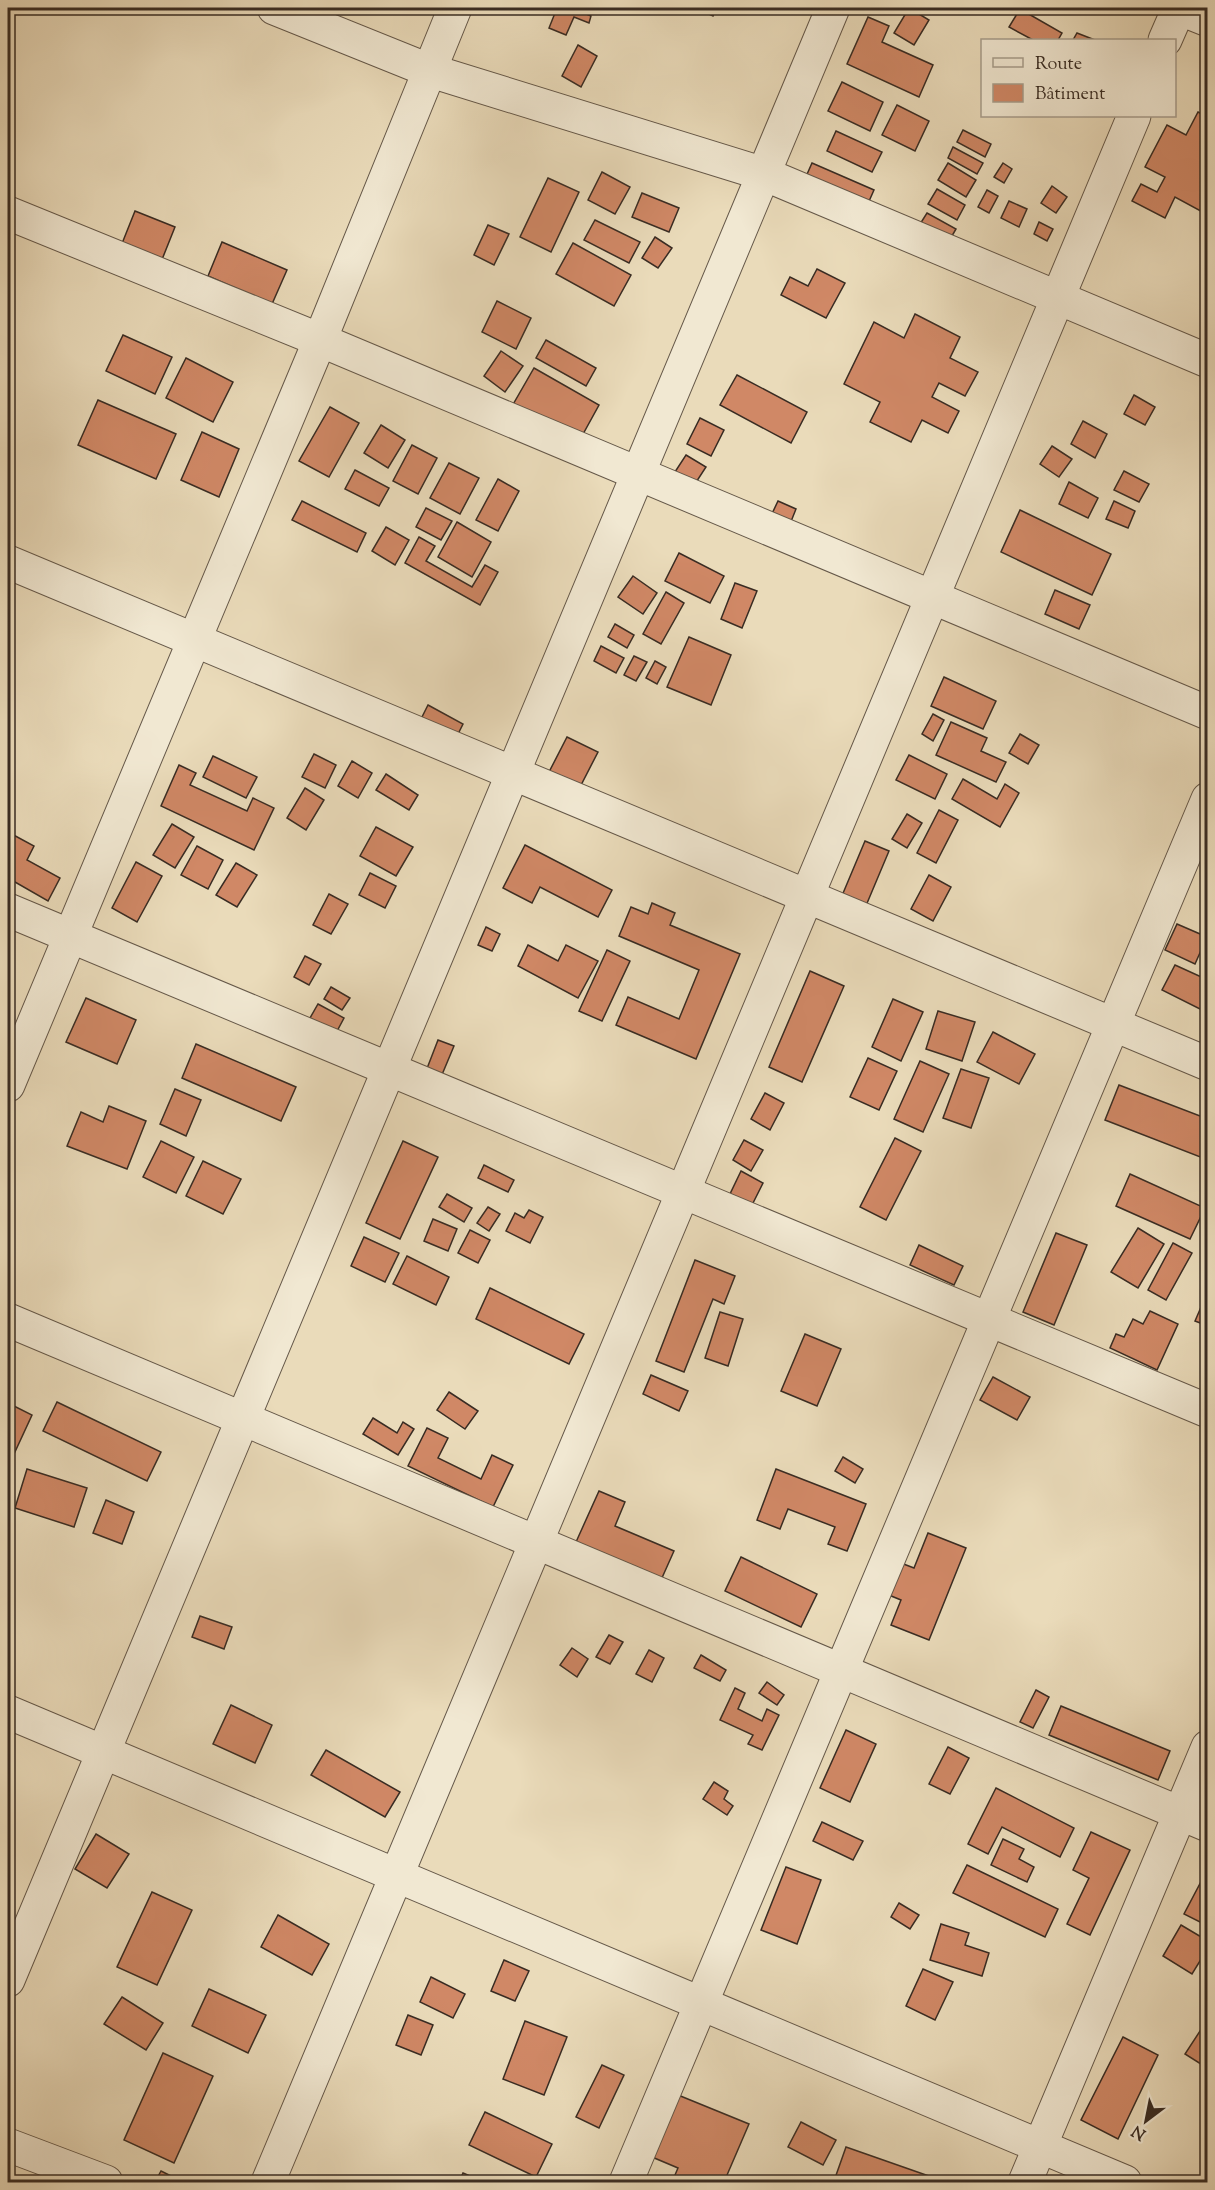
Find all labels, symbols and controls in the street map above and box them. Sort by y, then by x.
legend [981,39,1176,117]
text: Route [1035,52,1082,78]
text: Bâtiment [1035,82,1105,108]
north arrow [1116,2091,1176,2151]
text: N [1128,2118,1151,2145]

